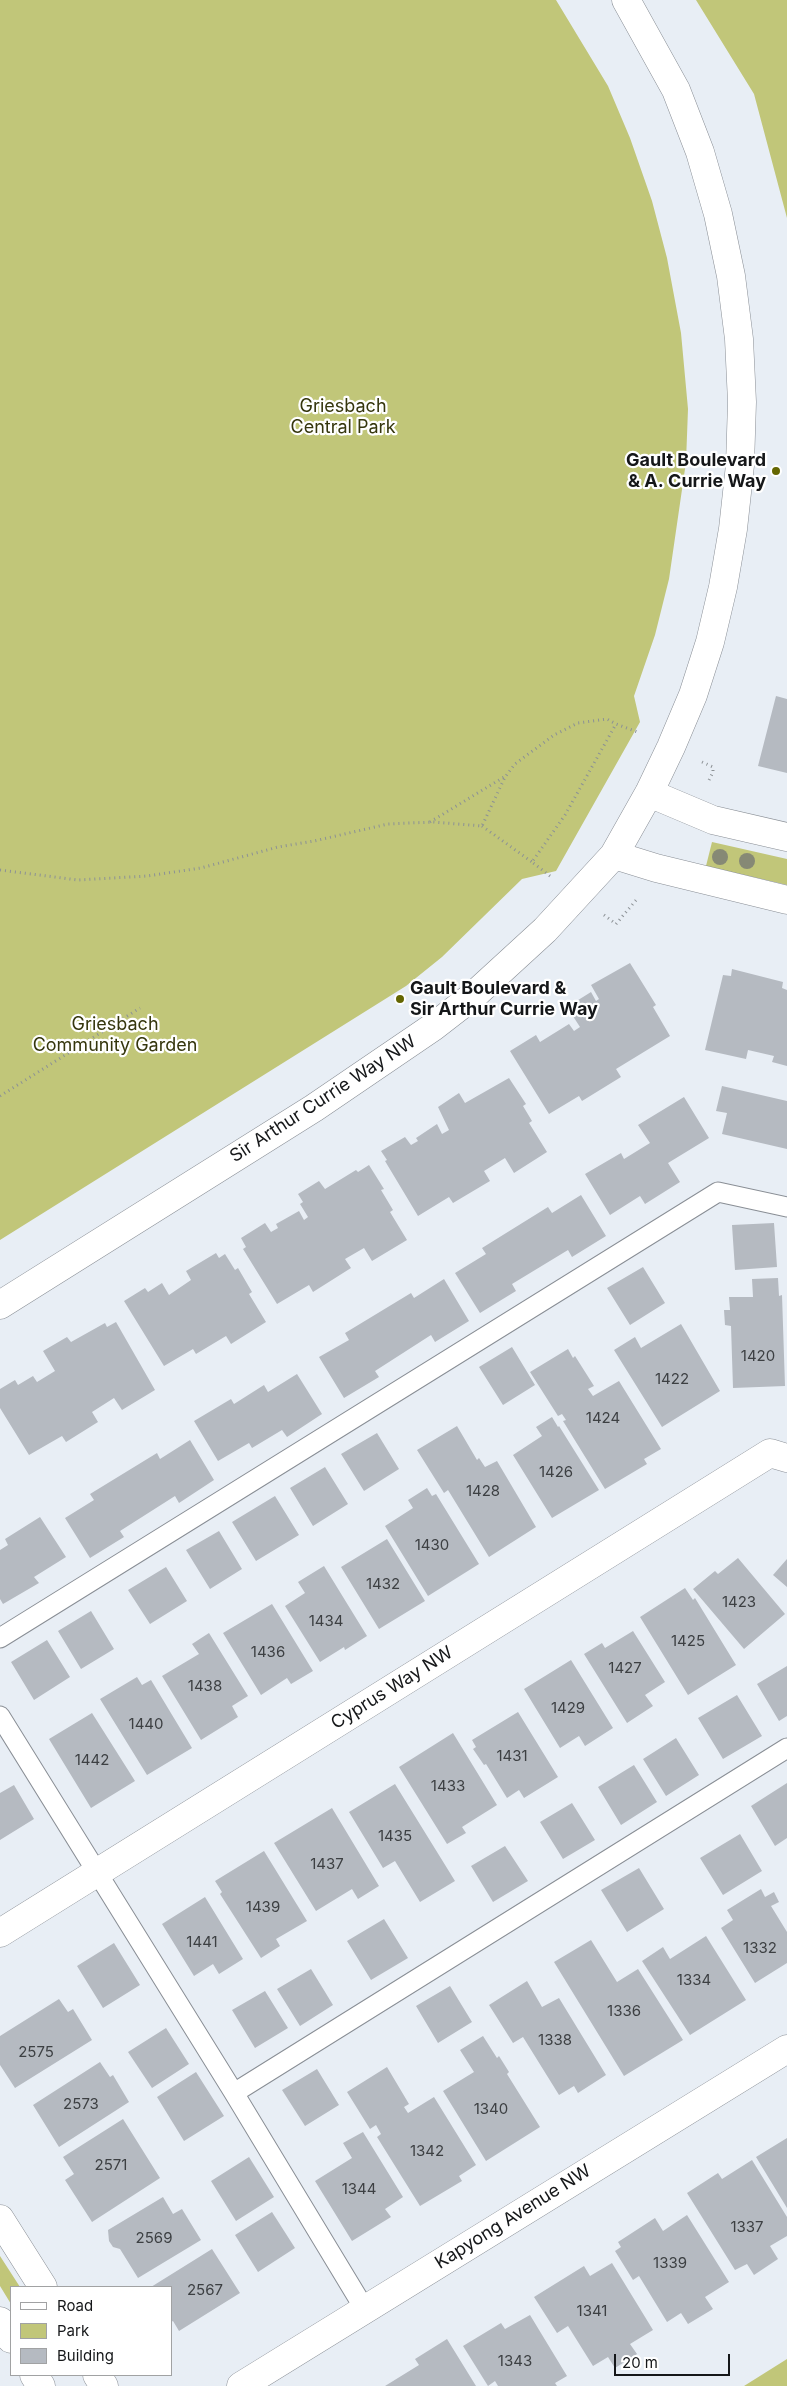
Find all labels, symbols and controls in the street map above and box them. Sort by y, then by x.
park label: Griesbach Central Park [290,396,396,438]
place label: Gault Boulevard & A. Currie Way [626,450,766,492]
marker: Gault Boulevard & A. Currie Way [770,465,782,477]
place label: Gault Boulevard & Sir Arthur Currie Way [410,978,598,1021]
marker: Gault Boulevard & Sir Arthur Currie Way [394,993,406,1005]
park label: Griesbach Community Garden [33,1014,197,1056]
street label: Sir Arthur Currie Way NW [226,1031,420,1167]
house number: 1420 [741,1347,775,1365]
house number: 1422 [655,1370,689,1388]
house number: 1424 [586,1409,620,1427]
house number: 1426 [539,1463,573,1481]
house number: 1428 [466,1482,500,1500]
house number: 1430 [415,1536,449,1554]
house number: 1432 [366,1575,400,1593]
house number: 1423 [722,1593,756,1611]
house number: 1434 [309,1612,343,1630]
house number: 1425 [671,1632,705,1650]
street label: Cyprus Way NW [327,1642,457,1734]
house number: 1436 [251,1643,285,1661]
house number: 1427 [608,1659,642,1677]
house number: 1438 [188,1677,222,1695]
house number: 1429 [551,1699,585,1717]
house number: 1440 [129,1715,163,1733]
house number: 1431 [496,1747,528,1765]
house number: 1442 [75,1751,109,1769]
house number: 1433 [431,1777,465,1795]
house number: 1435 [378,1827,412,1845]
house number: 1437 [310,1855,344,1873]
house number: 1439 [246,1898,280,1916]
house number: 1441 [186,1933,218,1951]
house number: 1332 [743,1939,777,1957]
house number: 1334 [677,1971,711,1989]
house number: 1336 [607,2002,641,2020]
house number: 1338 [538,2031,572,2049]
house number: 2575 [18,2043,54,2061]
house number: 2573 [63,2095,99,2113]
house number: 1340 [474,2100,508,2118]
house number: 1342 [410,2142,444,2160]
house number: 2571 [95,2156,127,2174]
street label: Kapyong Avenue NW [431,2160,595,2274]
house number: 1344 [342,2180,376,2198]
house number: 1337 [730,2218,764,2236]
house number: 2569 [136,2229,172,2247]
house number: 1339 [653,2254,687,2272]
house number: 2567 [187,2281,223,2299]
legend [10,2286,172,2376]
text: Road [57,2296,93,2315]
house number: 1341 [577,2302,607,2320]
text: Park [57,2321,89,2340]
scale bar [617,2344,733,2376]
text: Building [57,2346,114,2365]
house number: 1343 [498,2352,532,2370]
text: 20 m [622,2353,658,2372]

